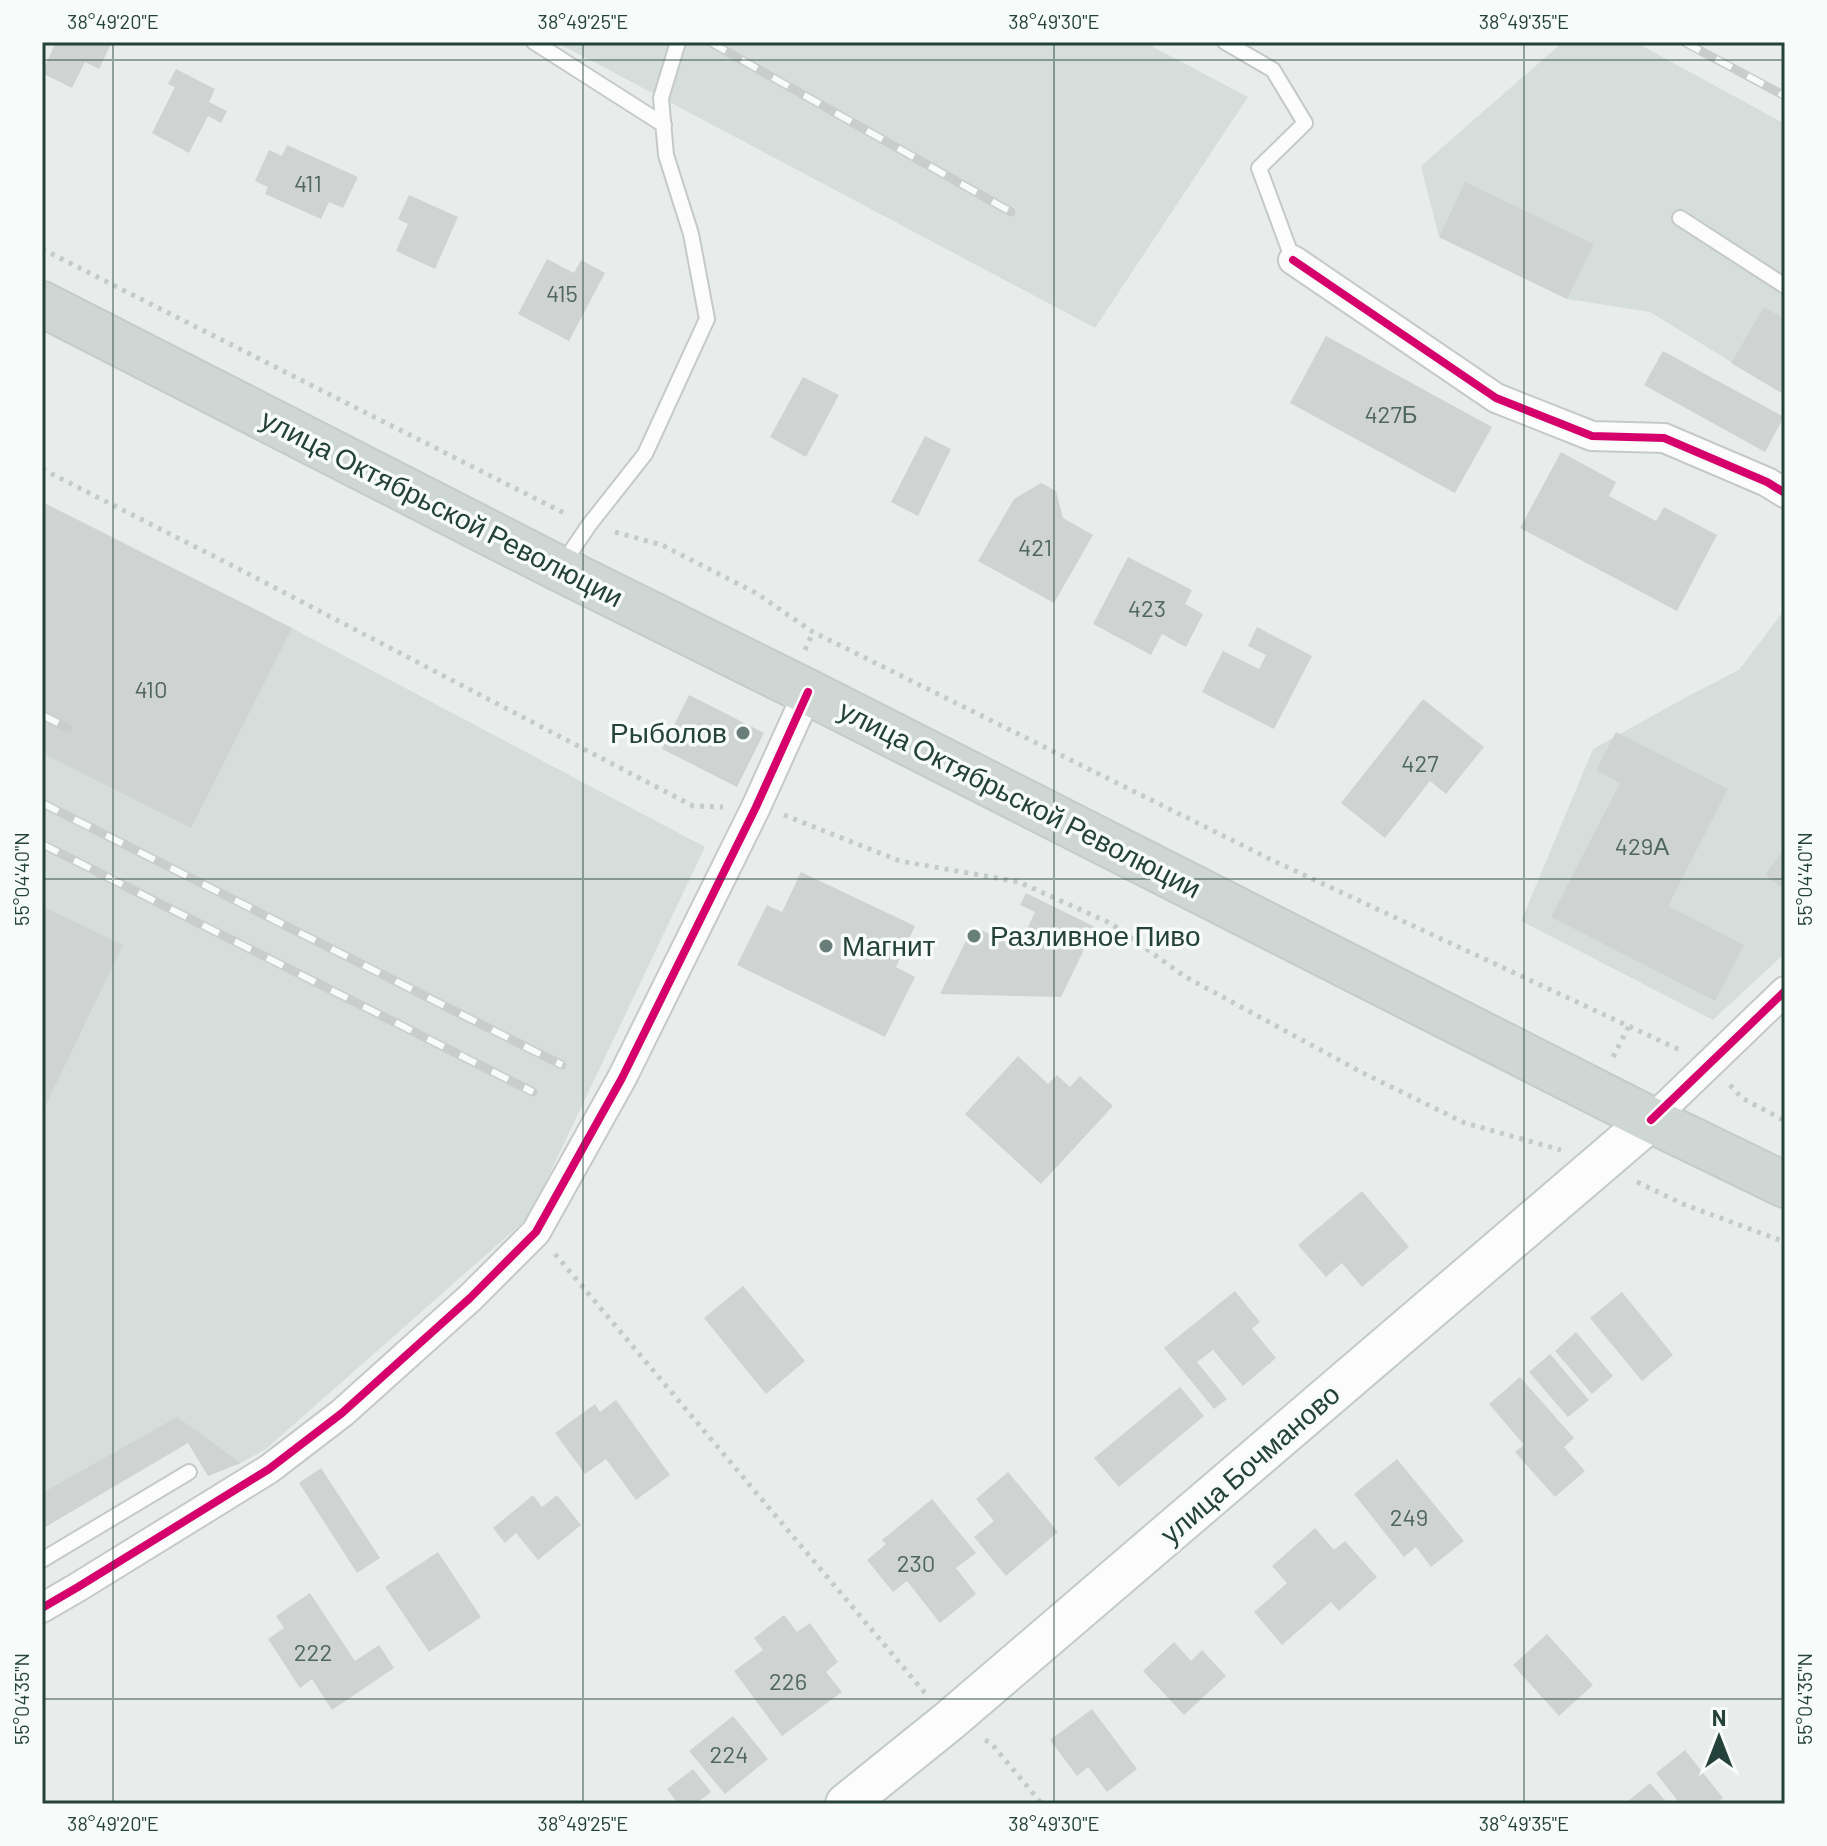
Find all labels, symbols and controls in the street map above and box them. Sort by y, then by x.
text: 38°49'20"E [67,9,159,33]
text: 38°49'25"E [538,9,628,33]
text: 38°49'30"E [1008,9,1100,33]
text: 38°49'35"E [1479,9,1569,33]
house number: 411 [294,168,322,197]
house number: 415 [546,278,578,307]
house number: 427Б [1364,399,1418,428]
street label: улица Октябрьской Революции [256,401,629,613]
house number: 421 [1018,532,1052,561]
house number: 423 [1128,593,1166,622]
house number: 410 [135,674,167,703]
street label: улица Октябрьской Революции [834,692,1207,904]
place label: Рыболов [610,715,727,749]
marker: Рыболов [734,724,752,742]
house number: 427 [1401,748,1439,777]
house number: 429А [1615,831,1669,860]
text: 55°04'40"N [9,832,33,926]
text: 55°04'40"N [1792,832,1816,926]
place label: Разливное Пиво [990,918,1201,952]
marker: Разливное Пиво [965,927,983,945]
place label: Магнит [842,928,936,962]
marker: Магнит [817,937,835,955]
street label: улица Бочманово [1153,1376,1346,1550]
house number: 249 [1390,1502,1428,1531]
house number: 230 [897,1548,935,1577]
house number: 222 [294,1637,332,1666]
text: 55°04'35"N [9,1653,33,1745]
text: 55°04'35"N [1792,1653,1816,1745]
house number: 226 [769,1666,807,1695]
north arrow [1679,1698,1759,1778]
text: N [1712,1704,1726,1730]
house number: 224 [710,1739,748,1768]
text: 38°49'20"E [67,1811,159,1835]
text: 38°49'25"E [538,1811,628,1835]
text: 38°49'30"E [1008,1811,1100,1835]
text: 38°49'35"E [1479,1811,1569,1835]

